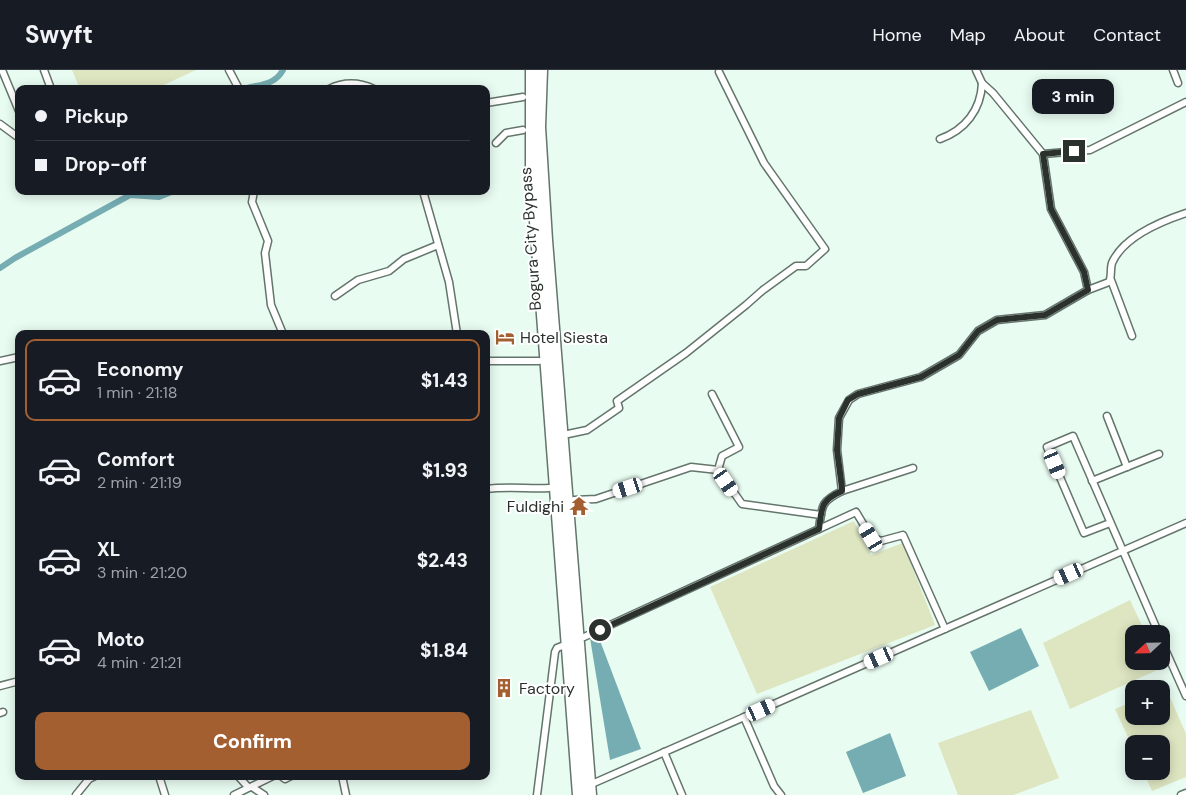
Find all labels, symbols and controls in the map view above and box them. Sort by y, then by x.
text: Swyft [25,19,93,50]
text: Home [872,23,922,47]
text: Map [950,23,986,47]
text: About [1014,23,1065,47]
text: Contact [1093,23,1161,47]
callout: 3 min [1033,78,1115,114]
text: 3 min [1052,86,1094,107]
text: Pickup [65,104,129,129]
route end [1063,140,1085,162]
text: Drop-off [65,152,147,177]
street label: Bogura City Bypass [515,166,546,311]
hotel icon: Hotel Siesta [494,326,516,348]
place label: Hotel Siesta [520,327,608,348]
text: Economy [97,357,184,382]
icon: car [37,358,82,403]
text: $1.43 [421,368,468,393]
text: 1 min · 21:18 [97,382,177,403]
text: Comfort [97,447,175,472]
car [1042,447,1067,481]
icon: car [37,448,82,493]
text: $1.93 [422,458,468,483]
car [711,465,740,499]
text: 2 min · 21:19 [97,472,182,493]
car [611,476,644,500]
temple icon: Fuldighi [568,495,590,517]
place label: Fuldighi [507,496,564,517]
car [856,520,885,554]
text: XL [97,537,120,562]
icon: car [37,538,82,583]
text: $2.43 [417,548,468,573]
car [1052,561,1085,587]
text: 3 min · 21:20 [97,562,187,583]
route start [589,619,611,641]
north arrow [1125,625,1170,670]
map controls [1125,625,1170,780]
text: Moto [97,627,145,652]
icon: car [37,628,82,673]
text: $1.84 [420,638,468,663]
car [862,645,895,671]
text: 4 min · 21:21 [97,652,182,673]
building icon: Factory [493,677,515,699]
place label: Factory [519,678,575,699]
button: + [1125,680,1170,725]
car [744,697,777,723]
button: Confirm [35,712,470,770]
button: − [1125,735,1170,780]

